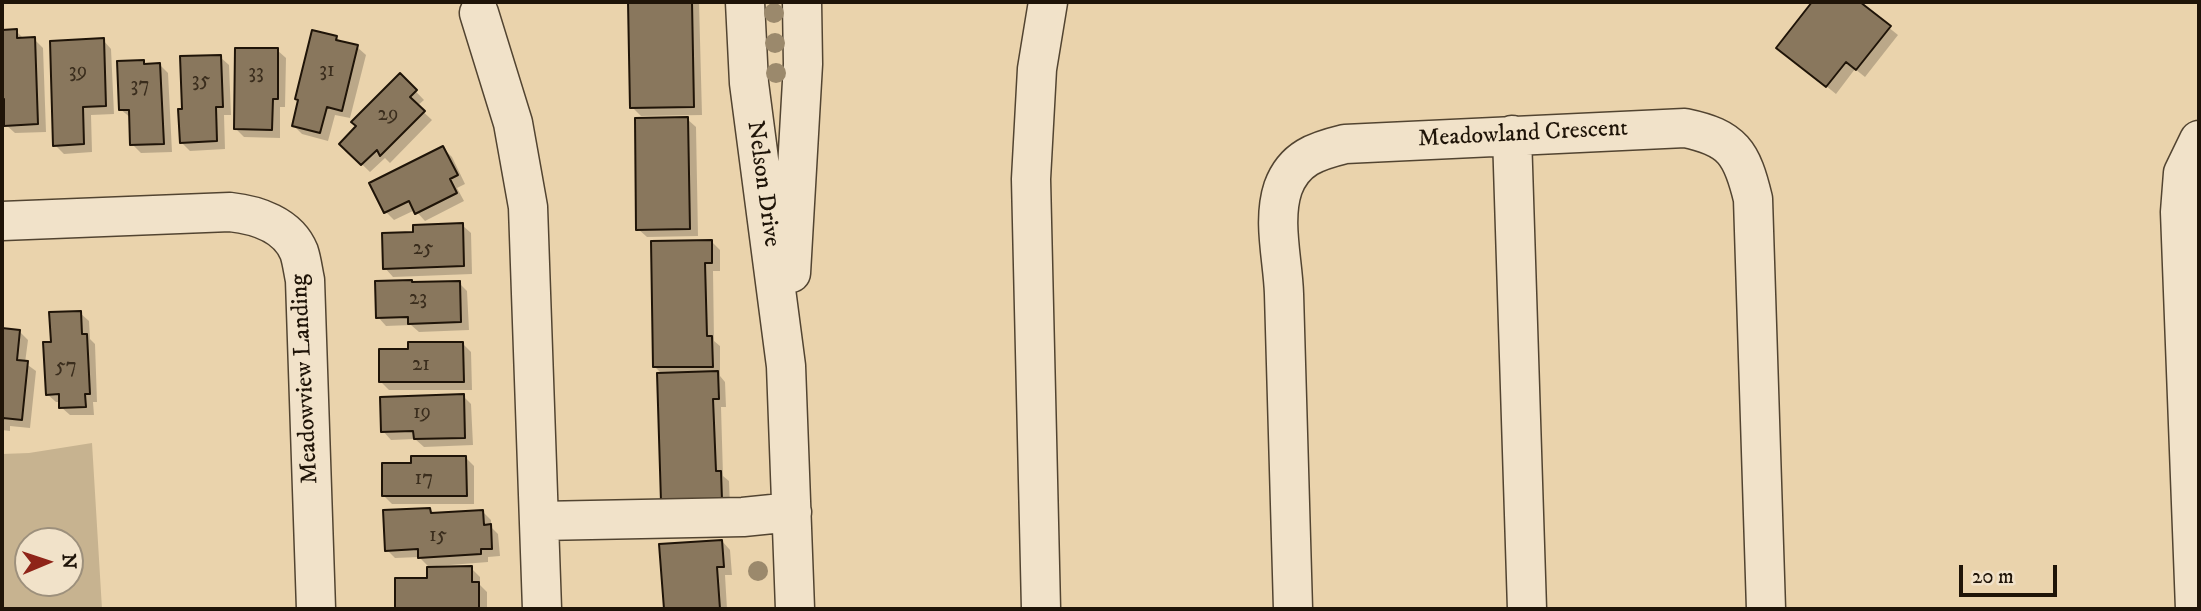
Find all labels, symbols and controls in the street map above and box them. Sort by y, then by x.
house number: 31 [319,59,335,85]
house number: 39 [69,60,87,86]
house number: 33 [248,61,264,87]
house number: 35 [192,69,210,95]
house number: 37 [131,74,149,100]
house number: 29 [378,103,398,129]
street label: Meadowland Crescent [1417,115,1629,155]
street label: Nelson Drive [739,119,785,249]
house number: 25 [413,237,433,263]
street label: Meadowview Landing [286,273,326,485]
house number: 23 [409,287,427,313]
house number: 21 [412,353,430,379]
house number: 57 [55,355,77,381]
house number: 19 [413,401,431,427]
house number: 17 [415,467,433,493]
house number: 15 [429,524,447,550]
north arrow [14,527,84,597]
scale bar [1963,552,2061,596]
text: N [57,553,80,570]
text: 20 m [1972,564,2014,590]

